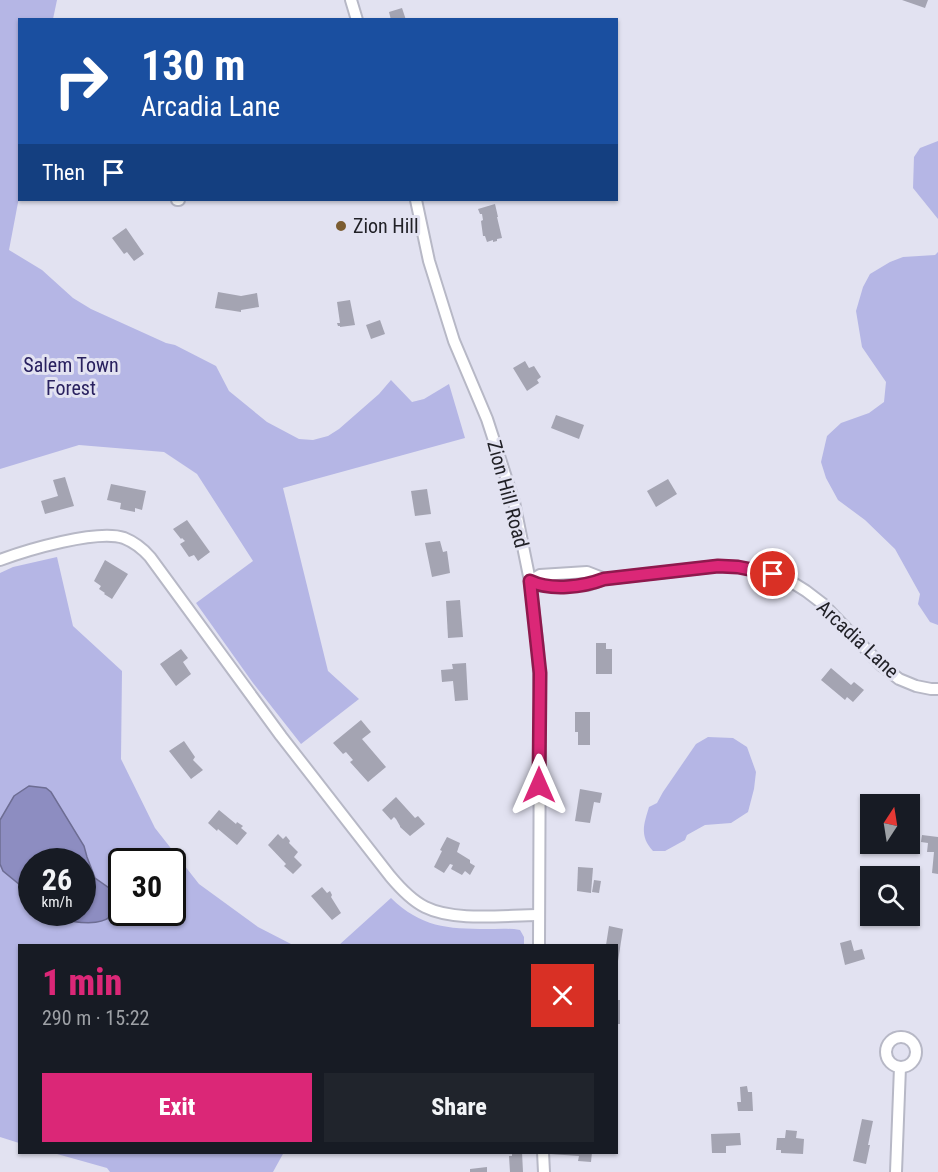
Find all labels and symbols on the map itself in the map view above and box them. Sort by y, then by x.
place label: Zion Hill [353,214,419,238]
marker: Zion Hill [334,219,348,233]
park label: Salem Town Forest [23,353,119,400]
street label: Zion Hill Road [482,438,534,550]
pin [747,548,798,599]
street label: Arcadia Lane [812,595,904,683]
position arrow [507,753,571,817]
north arrow [860,794,920,854]
speed limit sign: 30 [108,848,186,926]

